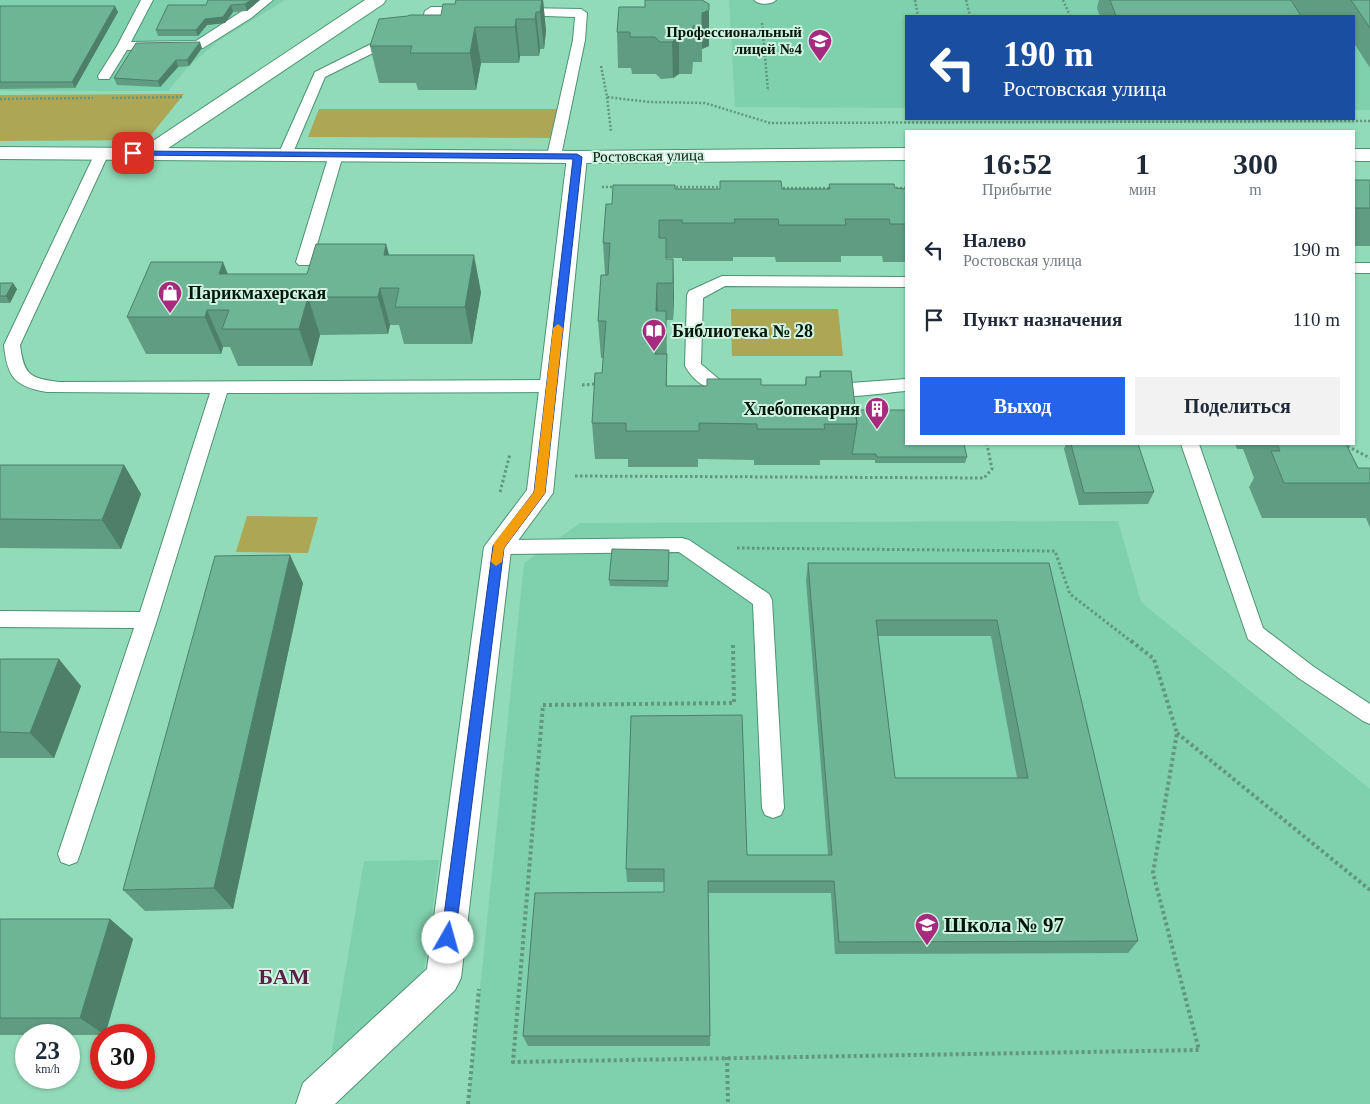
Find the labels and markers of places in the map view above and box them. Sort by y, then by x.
place label: Профессиональный лицей №4 [666,24,802,57]
school or university icon: Профессиональный лицей №4 [807,28,833,62]
pin [112,132,154,174]
shop icon: Парикмахерская [157,280,183,314]
place label: Парикмахерская [188,283,327,303]
library icon: Библиотека № 28 [641,318,667,352]
place label: Библиотека № 28 [672,321,813,341]
building icon: Хлебопекарня [864,396,890,430]
place label: Хлебопекарня [744,399,860,419]
school or university icon: Школа № 97 [914,912,940,946]
place label: Школа № 97 [944,913,1064,937]

